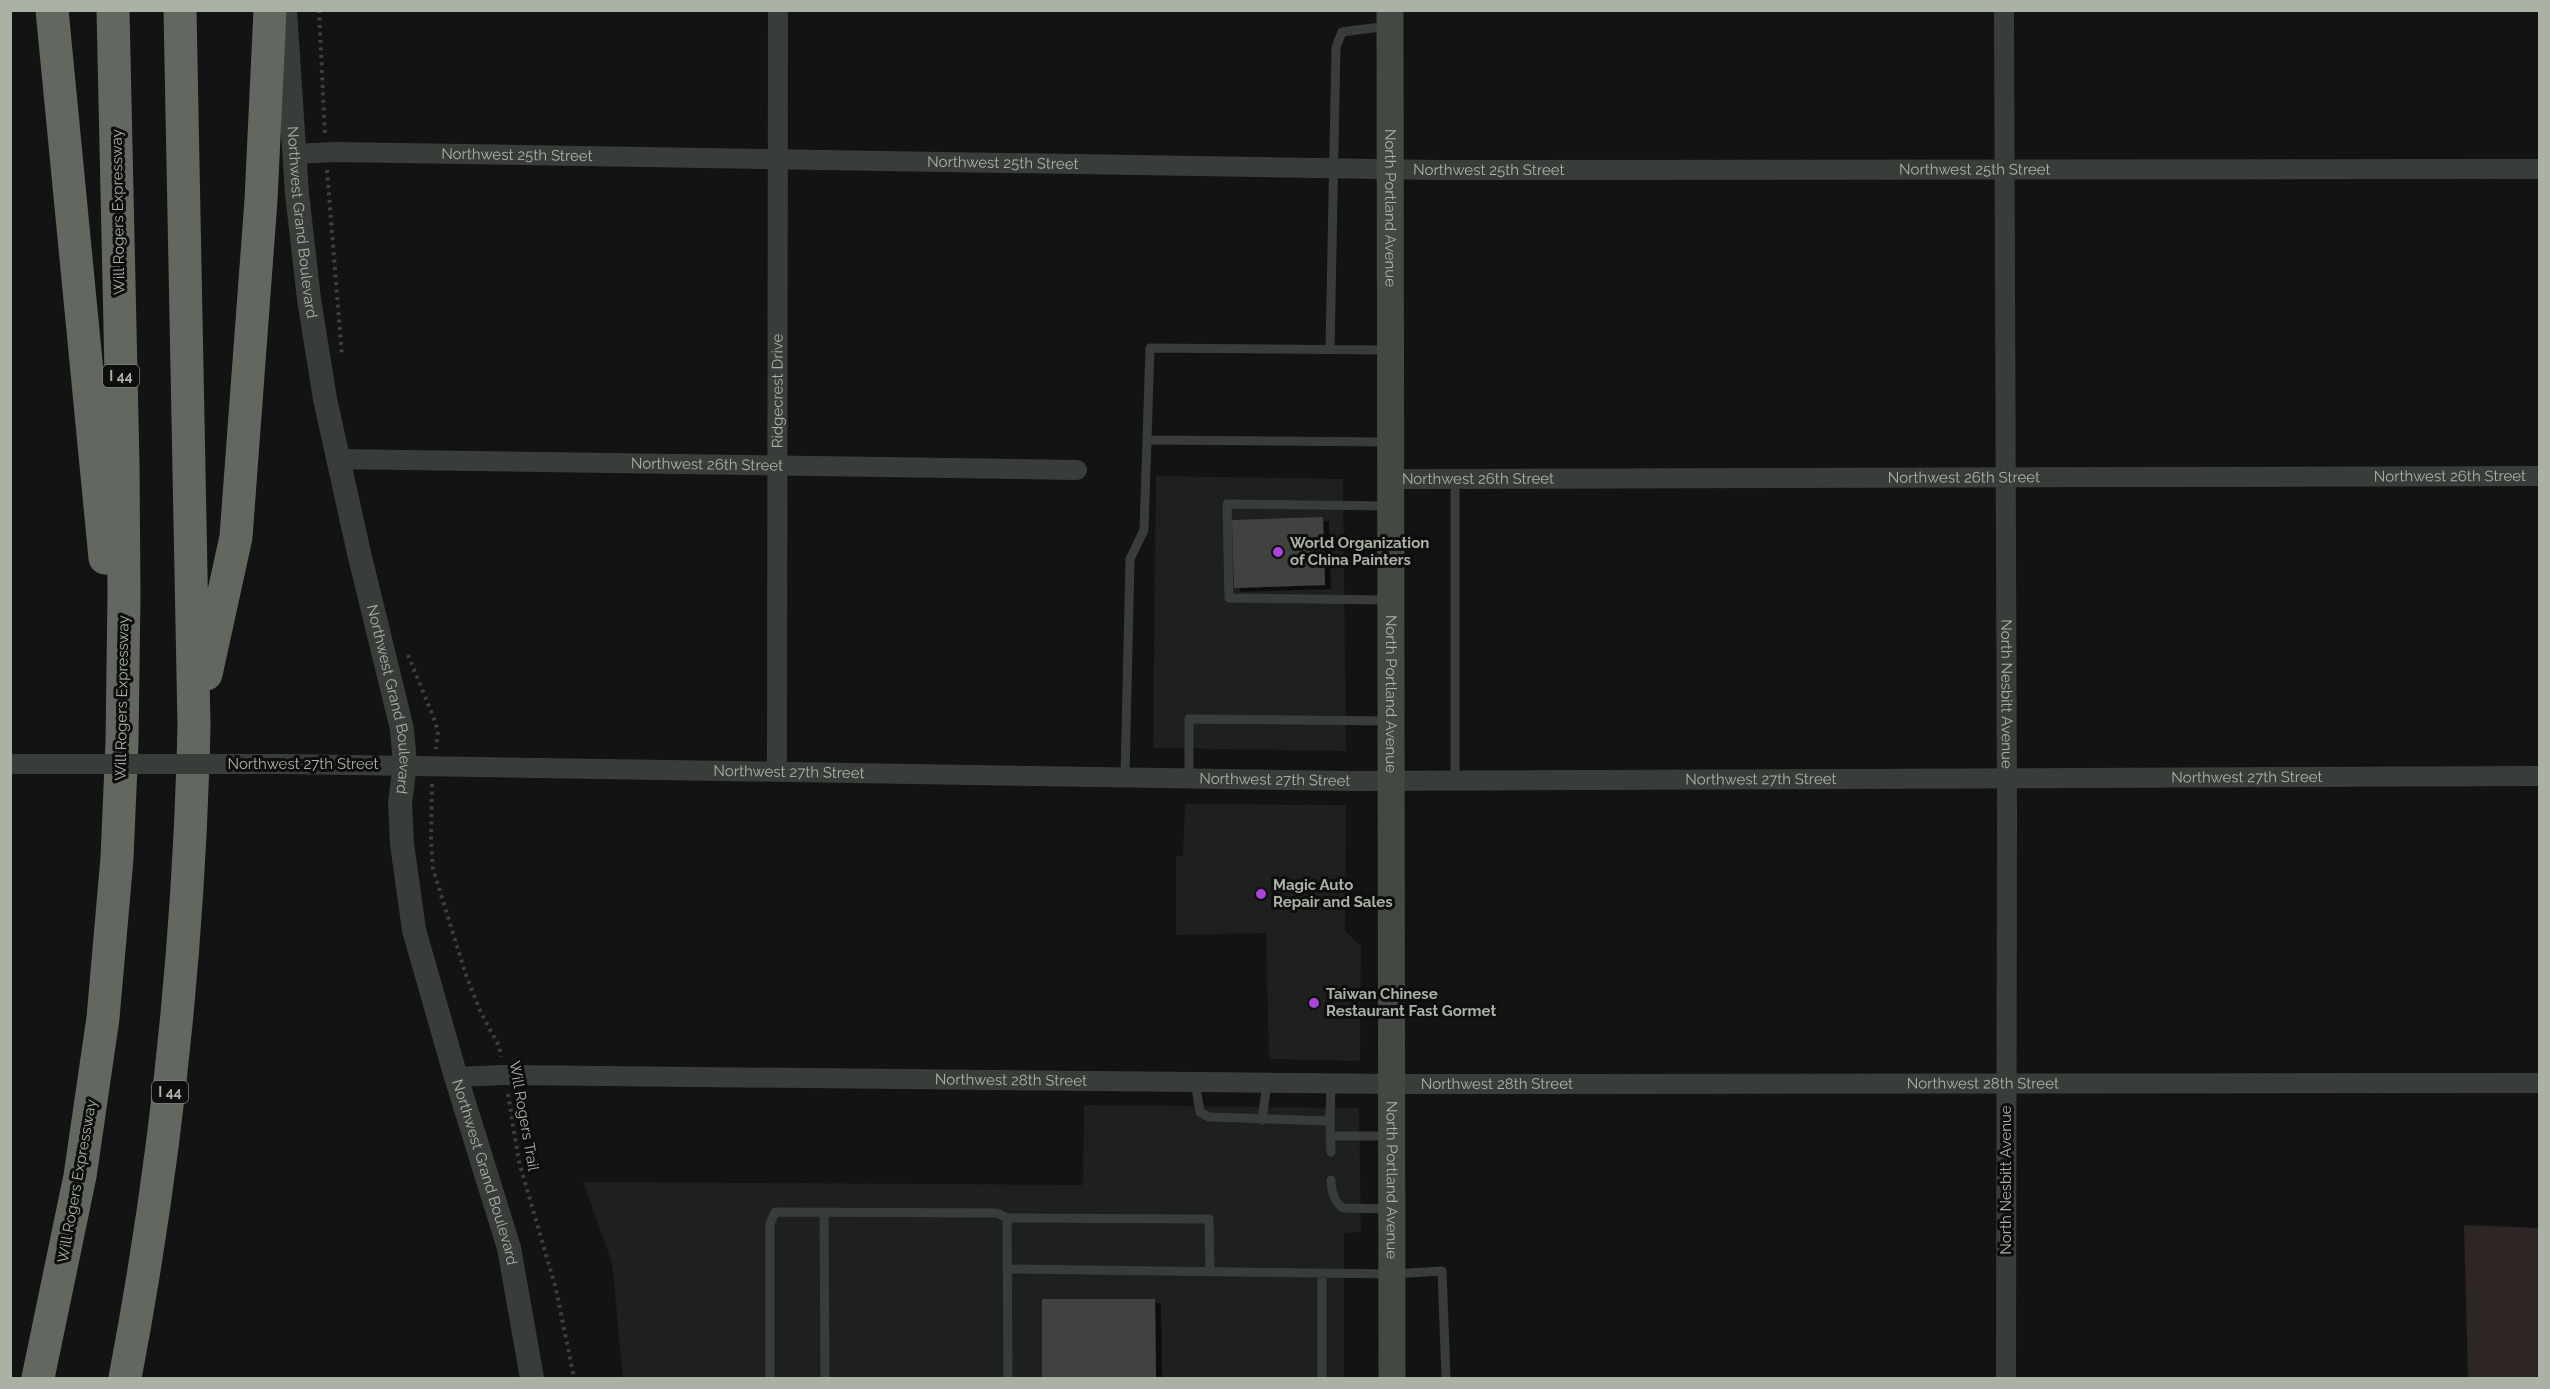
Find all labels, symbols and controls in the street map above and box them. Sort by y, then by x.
street label: Northwest Grand Boulevard [284,126,321,320]
street label: Will Rogers Expressway [108,129,128,295]
street label: North Portland Avenue [1381,129,1399,287]
street label: Northwest 25th Street [441,145,593,165]
street label: Northwest 25th Street [927,153,1079,173]
street label: Northwest 25th Street [1899,160,2051,179]
street label: Northwest 25th Street [1413,161,1565,179]
street label: Ridgecrest Drive [768,334,787,448]
road number: I 44 [103,365,139,387]
street label: Northwest 26th Street [631,454,783,475]
street label: Northwest 26th Street [2374,467,2526,485]
street label: Northwest 26th Street [1888,468,2040,487]
street label: Northwest 26th Street [1402,470,1554,488]
place label: World Organization of China Painters [1290,534,1429,569]
marker: World Organization of China Painters [1271,545,1285,559]
street label: Northwest Grand Boulevard [363,603,414,795]
street label: Will Rogers Expressway [112,615,132,781]
street label: North Portland Avenue [1382,615,1400,773]
street label: North Nesbitt Avenue [1997,619,2016,769]
street label: Northwest 27th Street [227,755,379,773]
street label: Northwest 27th Street [713,762,865,782]
street label: Northwest 27th Street [2171,768,2323,787]
street label: Northwest 27th Street [1199,770,1351,790]
street label: Northwest 27th Street [1685,770,1837,789]
place label: Magic Auto Repair and Sales [1273,876,1393,911]
marker: Magic Auto Repair and Sales [1254,887,1268,901]
place label: Taiwan Chinese Restaurant Fast Gormet [1326,985,1496,1020]
marker: Taiwan Chinese Restaurant Fast Gormet [1307,996,1321,1010]
street label: Will Rogers Trail [505,1060,543,1173]
street label: Northwest 28th Street [935,1070,1087,1090]
street label: Northwest 28th Street [1907,1074,2059,1093]
street label: Northwest 28th Street [1421,1075,1573,1093]
street label: Northwest Grand Boulevard [448,1077,521,1266]
road number: I 44 [152,1081,188,1103]
street label: Will Rogers Expressway [54,1098,100,1264]
street label: North Portland Avenue [1383,1101,1401,1259]
street label: North Nesbitt Avenue [1997,1105,2015,1255]

